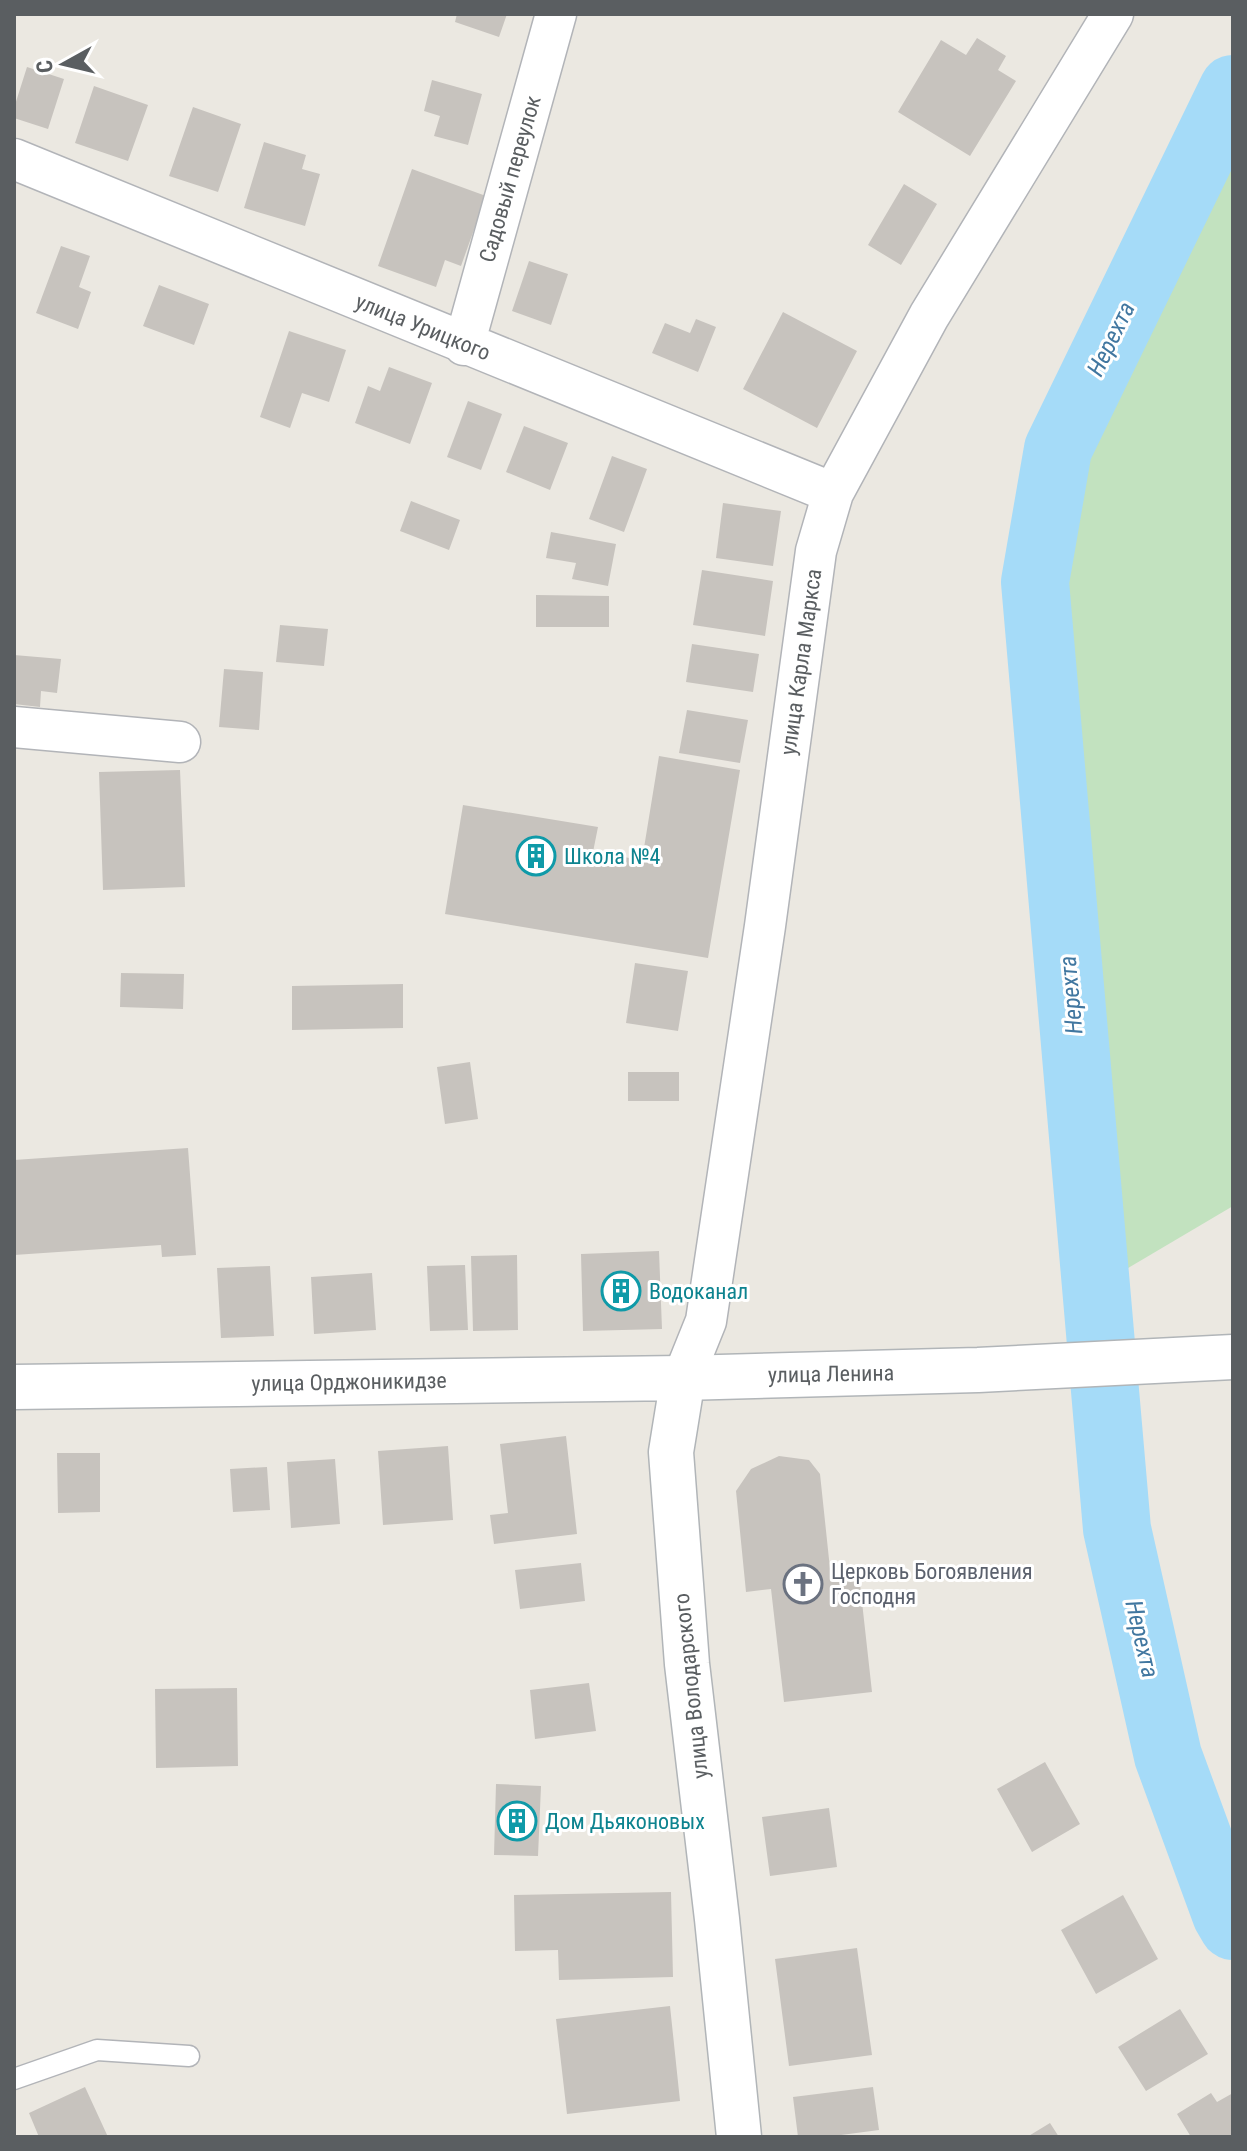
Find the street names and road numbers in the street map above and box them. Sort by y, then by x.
street label: Садовый переулок [474,92,546,265]
street label: улица Урицкого [352,289,494,365]
street label: улица Карла Маркса [776,567,826,757]
street label: улица Ленина [768,1360,894,1388]
street label: улица Орджоникидзе [251,1368,447,1396]
street label: улица Володарского [669,1592,713,1780]

